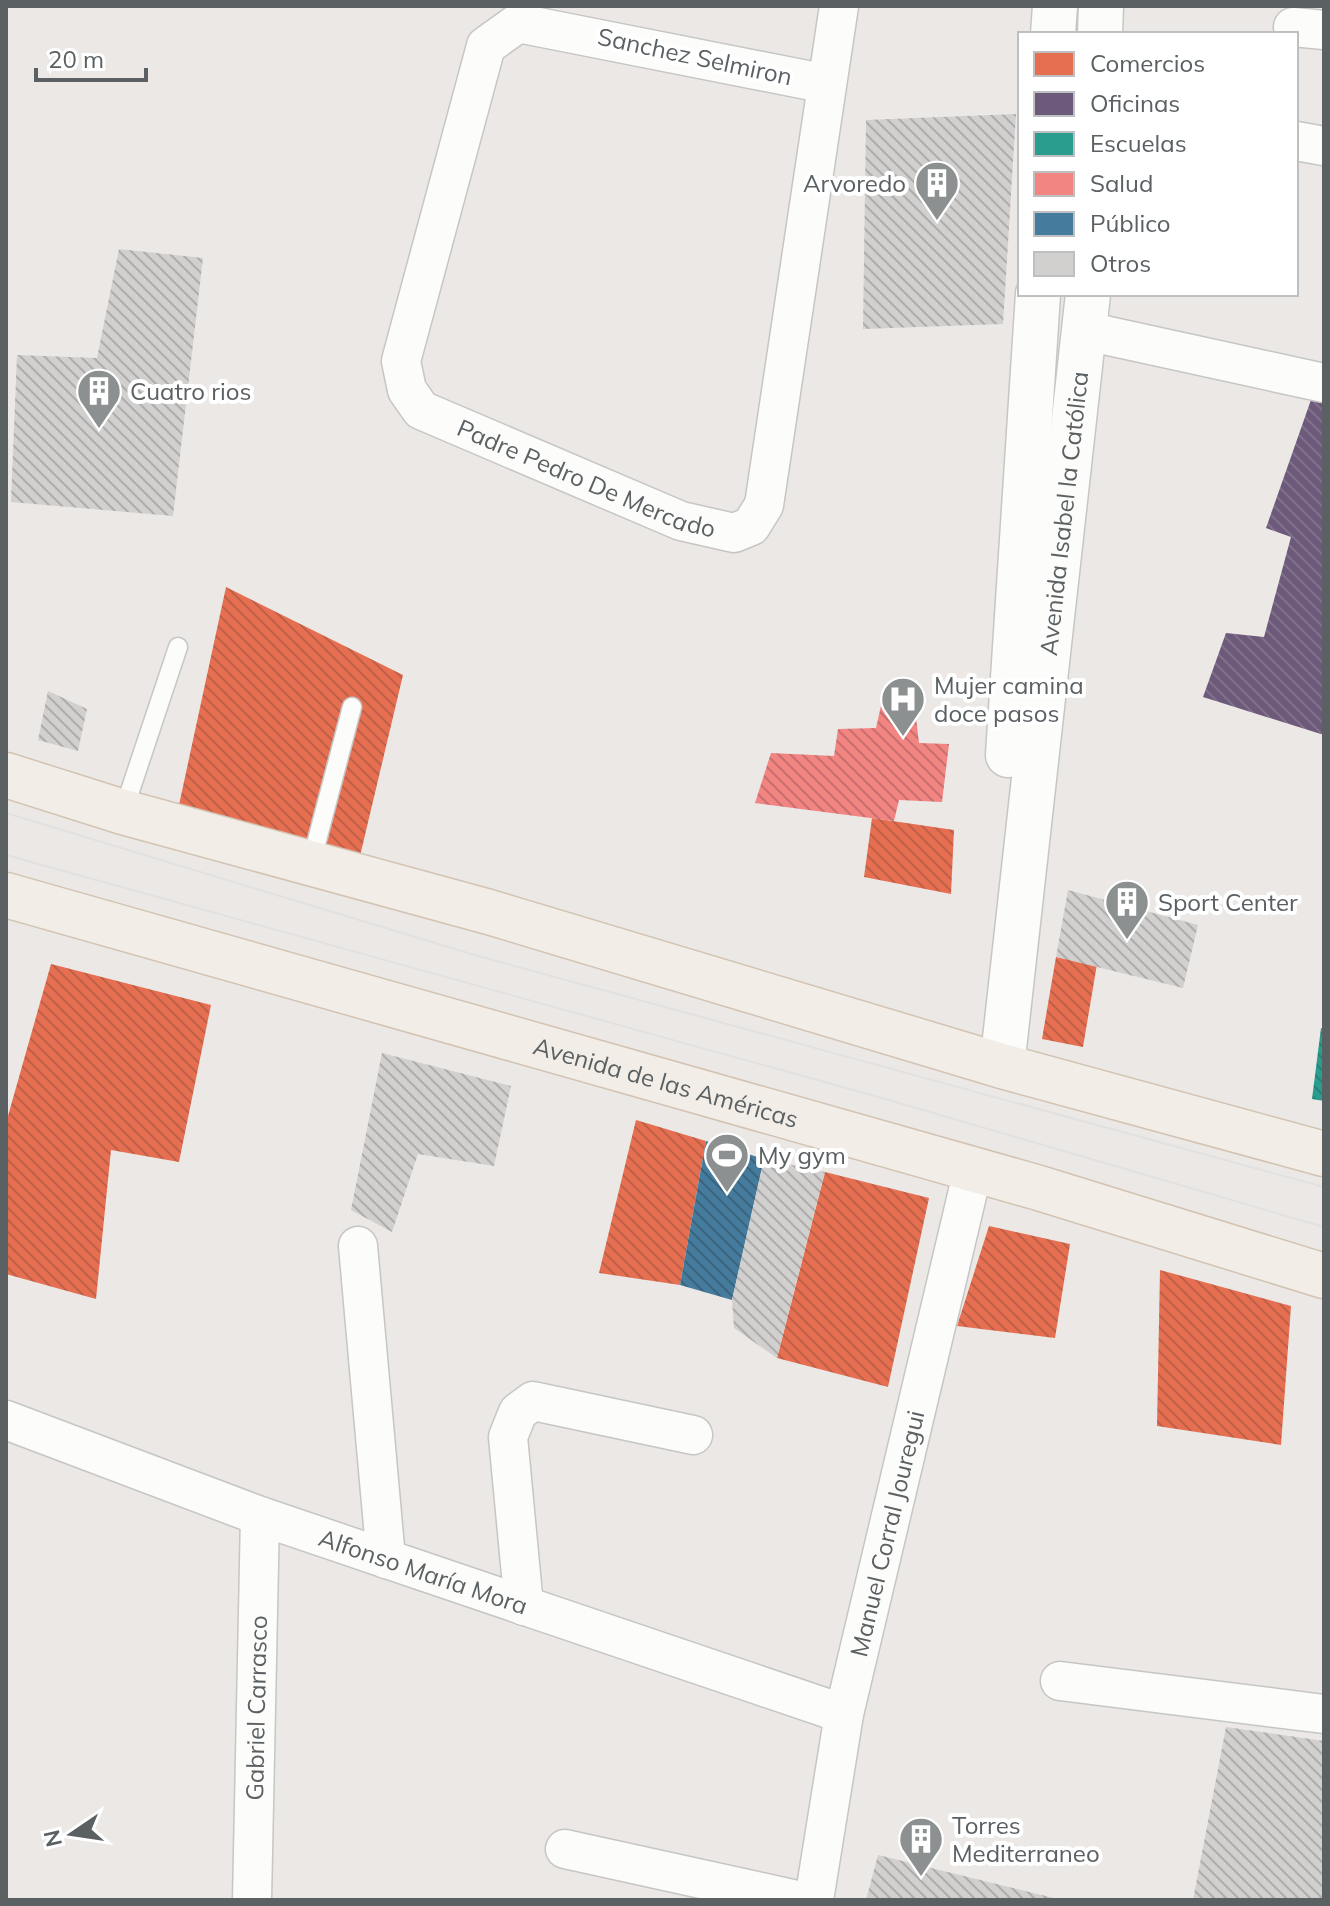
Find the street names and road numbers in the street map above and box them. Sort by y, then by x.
street label: Sanchez Selmiron [595,21,795,91]
street label: Avenida Isabel la Católica [1033,370,1094,657]
street label: Padre Pedro De Mercado [453,412,718,543]
street label: Avenida de las Américas [530,1030,802,1134]
street label: Manuel Corral Jouregui [843,1407,931,1660]
street label: Alfonso María Mora [315,1522,531,1621]
street label: Gabriel Carrasco [239,1615,273,1801]

